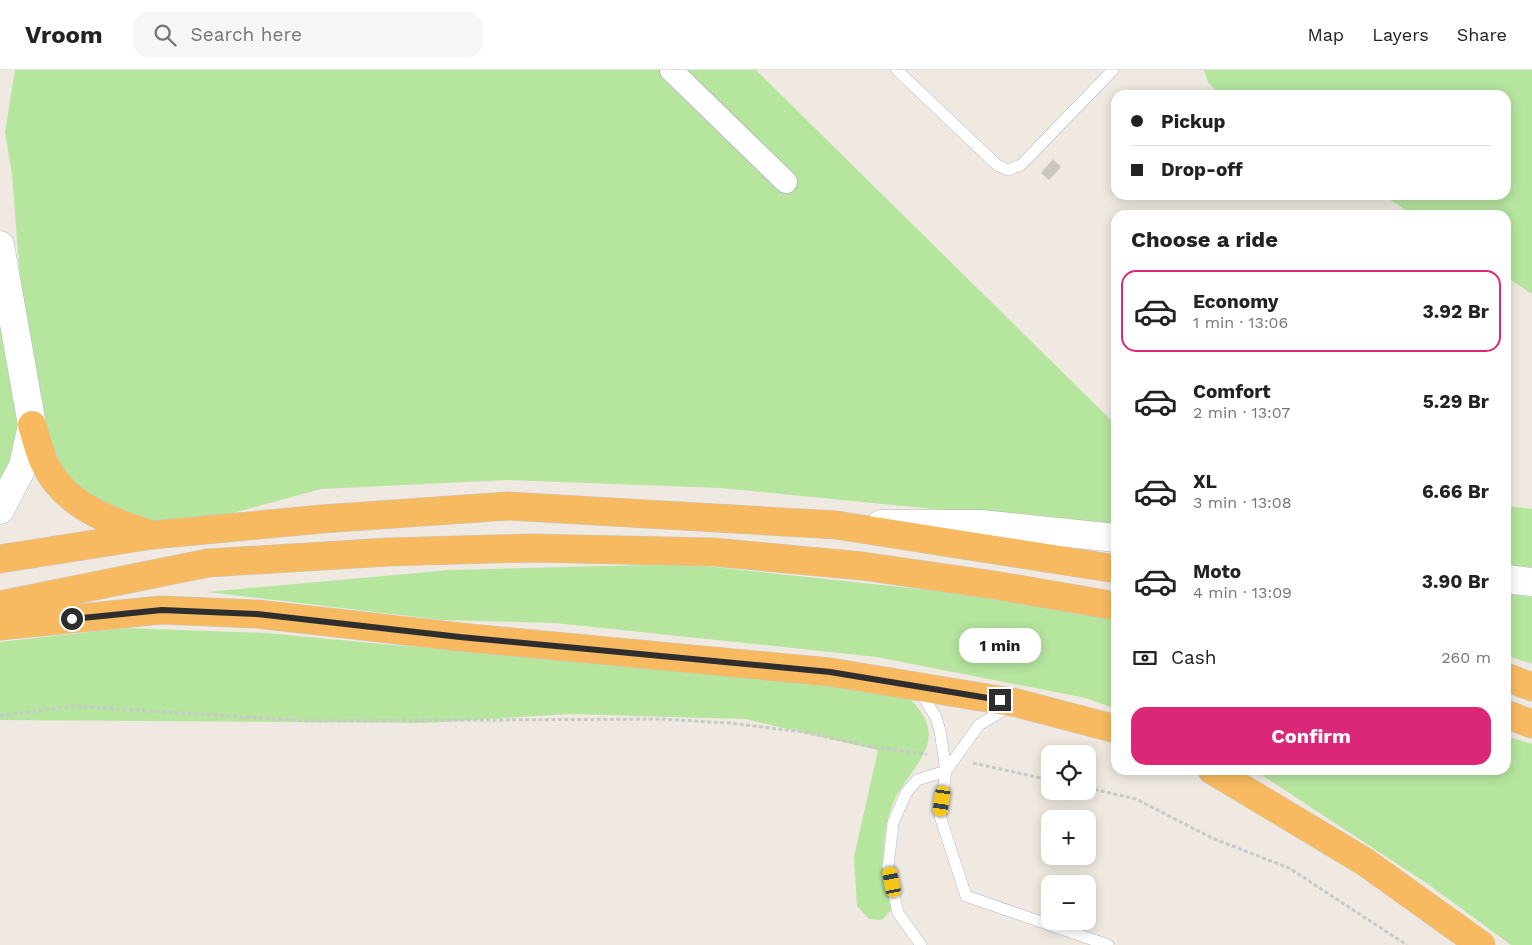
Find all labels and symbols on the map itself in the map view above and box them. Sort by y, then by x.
route start [61,608,83,630]
callout: 1 min [959,628,1041,662]
route end [989,689,1011,711]
car [932,785,951,817]
car [881,866,902,898]

